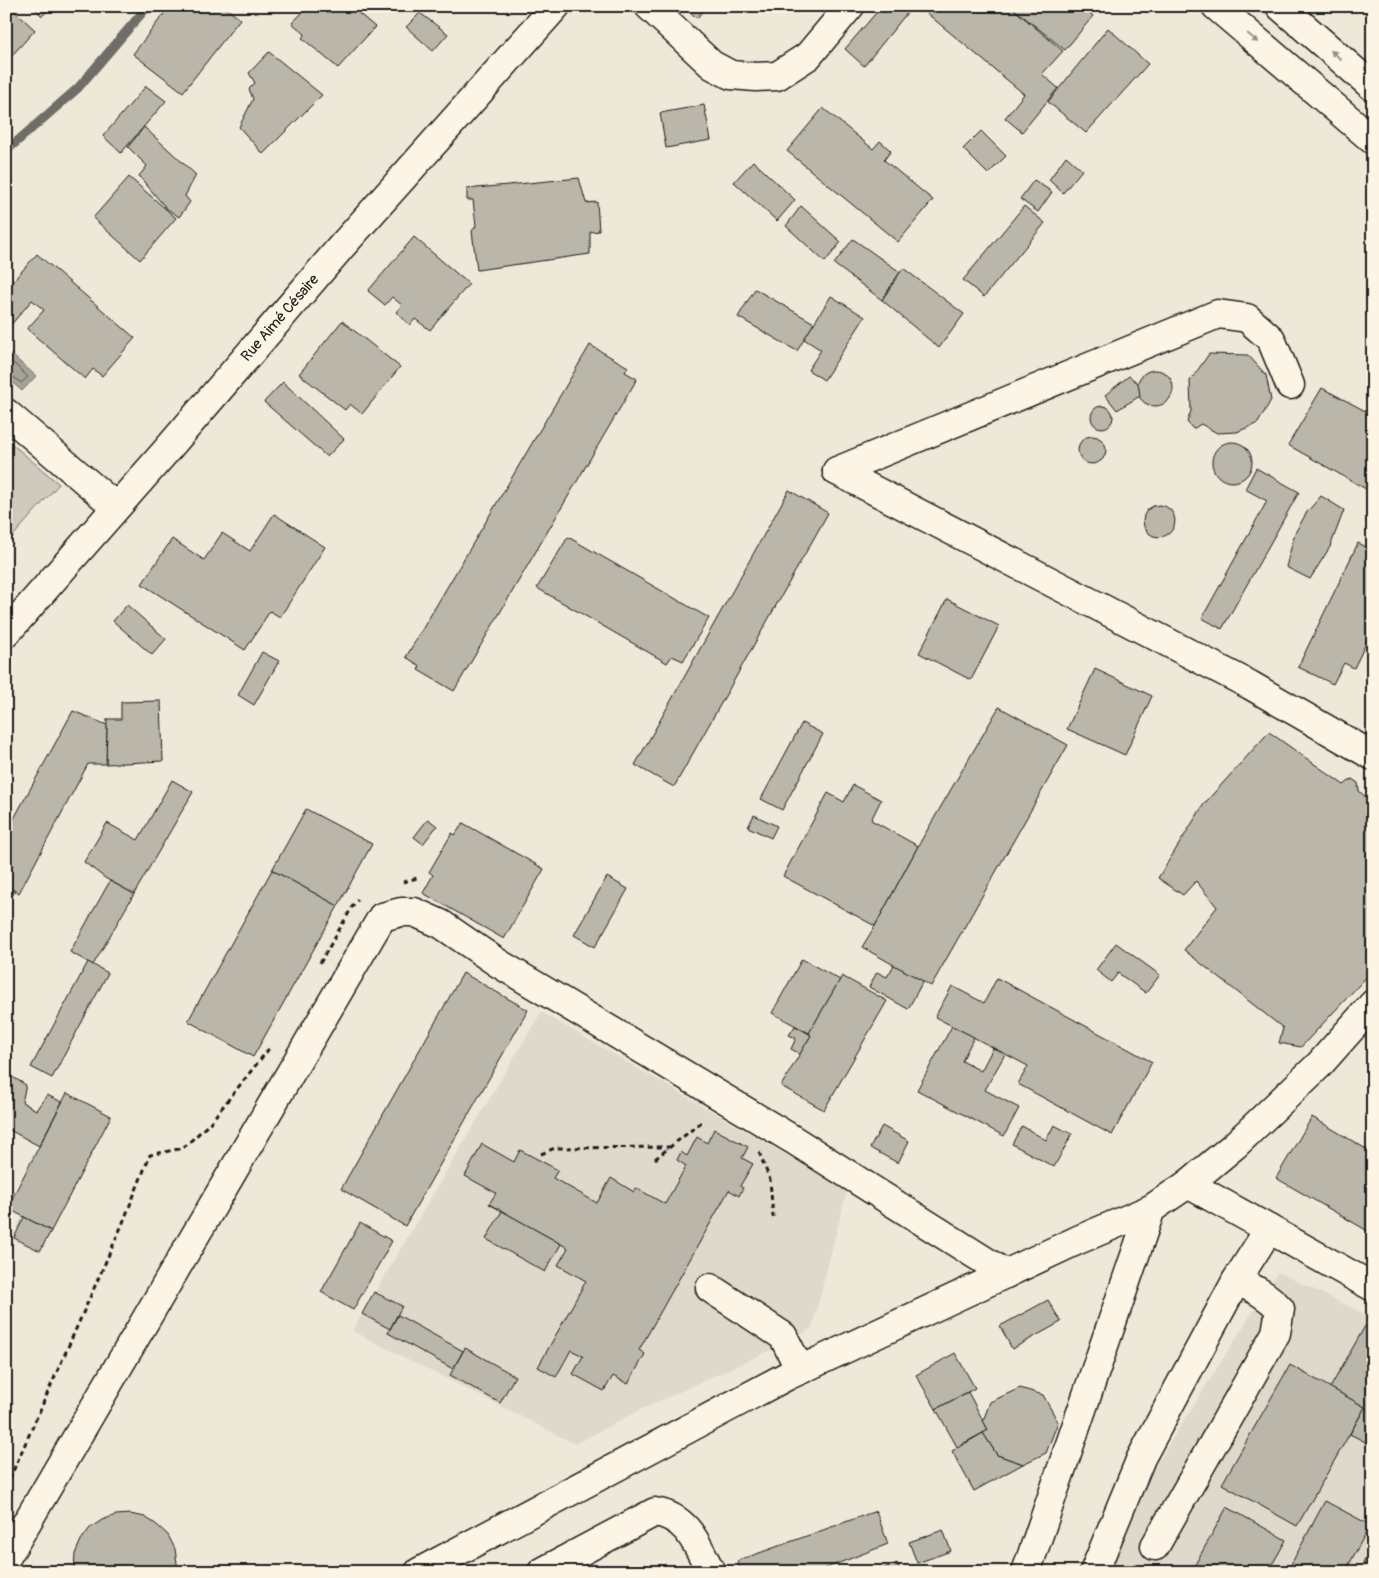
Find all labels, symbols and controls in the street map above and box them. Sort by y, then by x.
one-way arrow [1247,32,1259,44]
one-way arrow [1330,50,1343,61]
street label: Rue Aimé Césaire [237,270,323,366]

